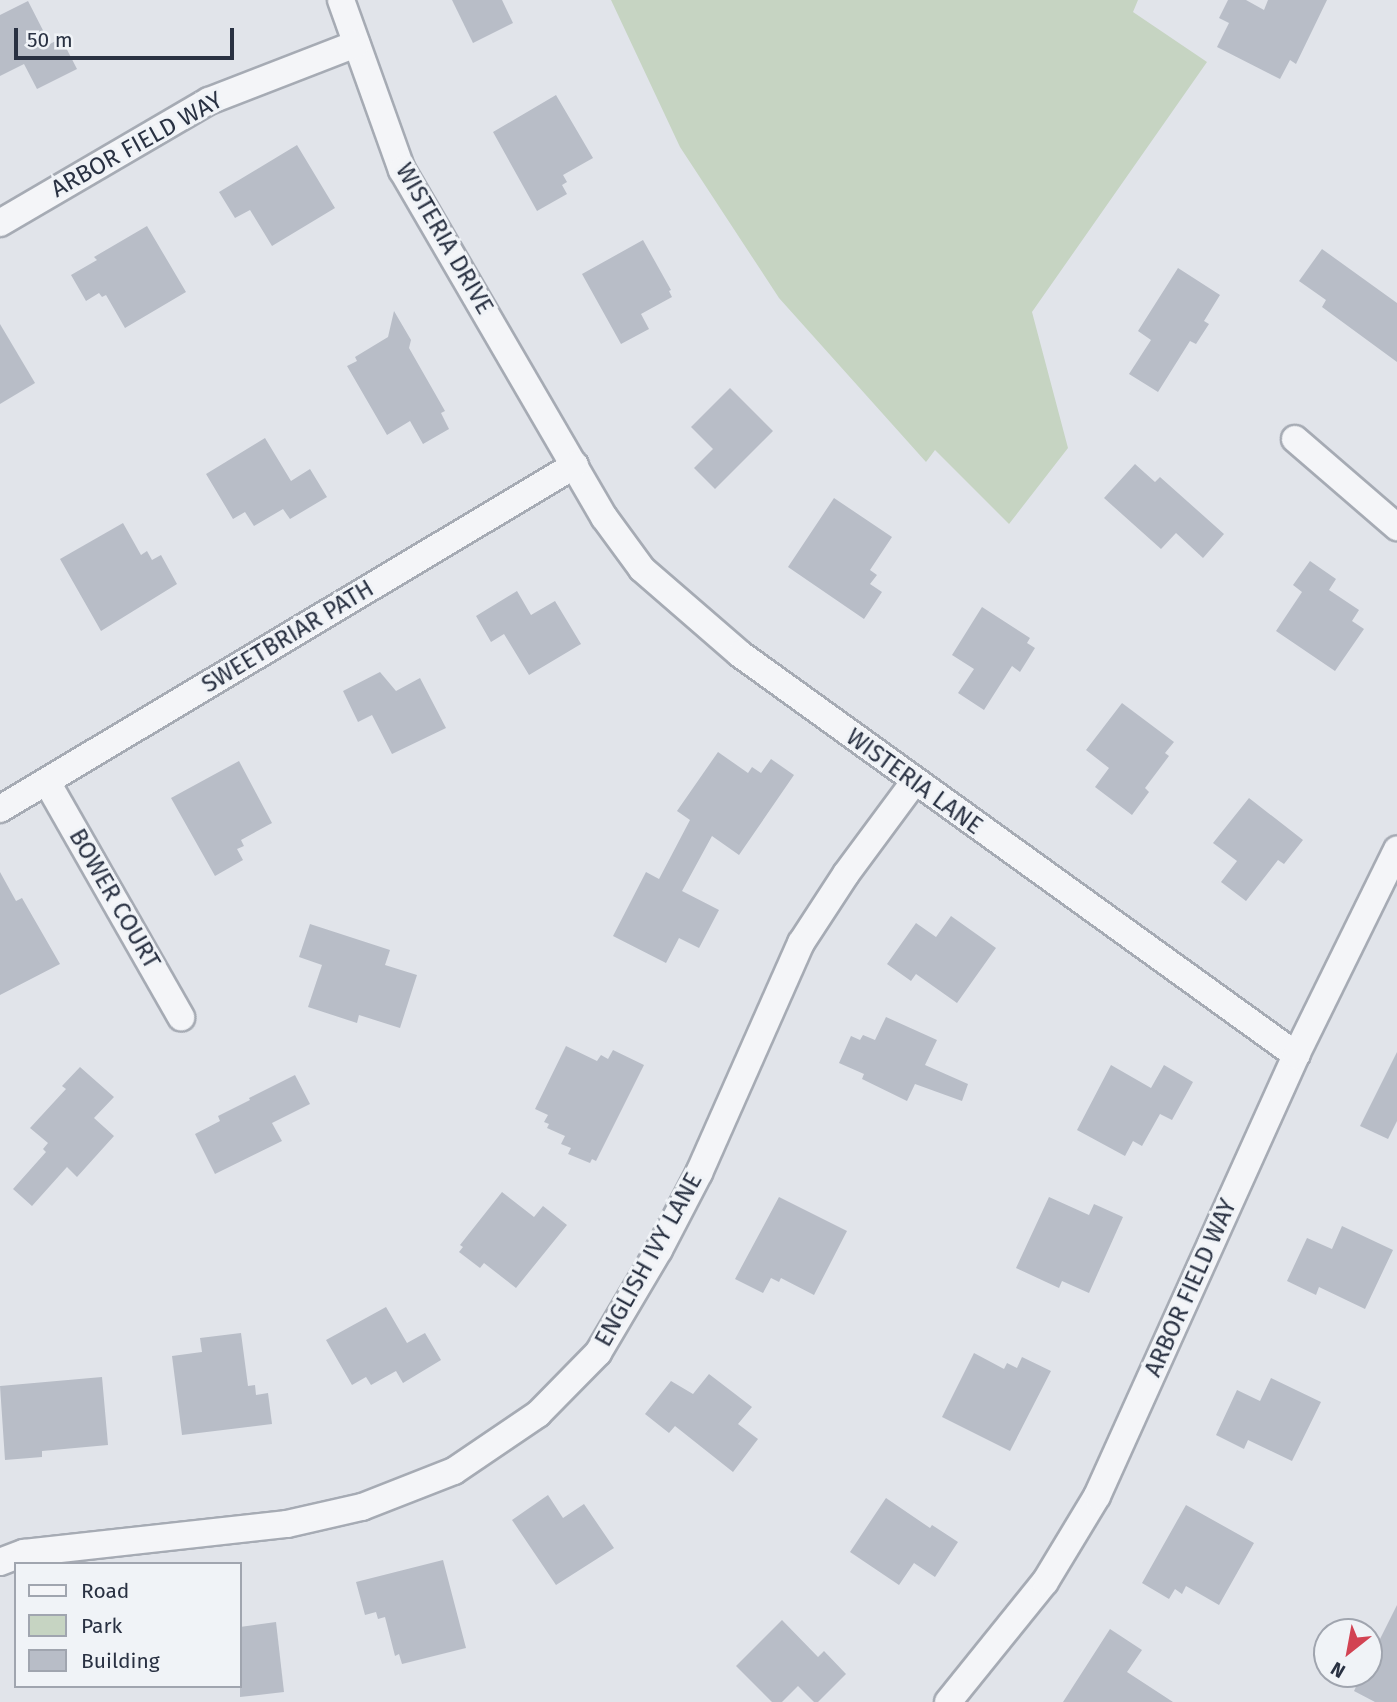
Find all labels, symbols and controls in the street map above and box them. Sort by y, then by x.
scale bar [18,14,238,58]
text: 50 m [27,27,73,53]
street label: ARBOR FIELD WAY [46,86,228,204]
street label: WISTERIA DRIVE [389,158,499,320]
street label: SWEETBRIAR PATH [197,574,379,700]
street label: WISTERIA LANE [840,723,988,841]
street label: BOWER COURT [62,824,166,974]
street label: ENGLISH IVY LANE [589,1168,709,1352]
street label: ARBOR FIELD WAY [1139,1195,1243,1381]
legend [14,1562,242,1688]
text: Road [81,1578,129,1604]
text: Park [81,1613,122,1639]
north arrow [1313,1618,1383,1688]
text: Building [81,1648,160,1674]
text: N [1327,1657,1349,1683]

